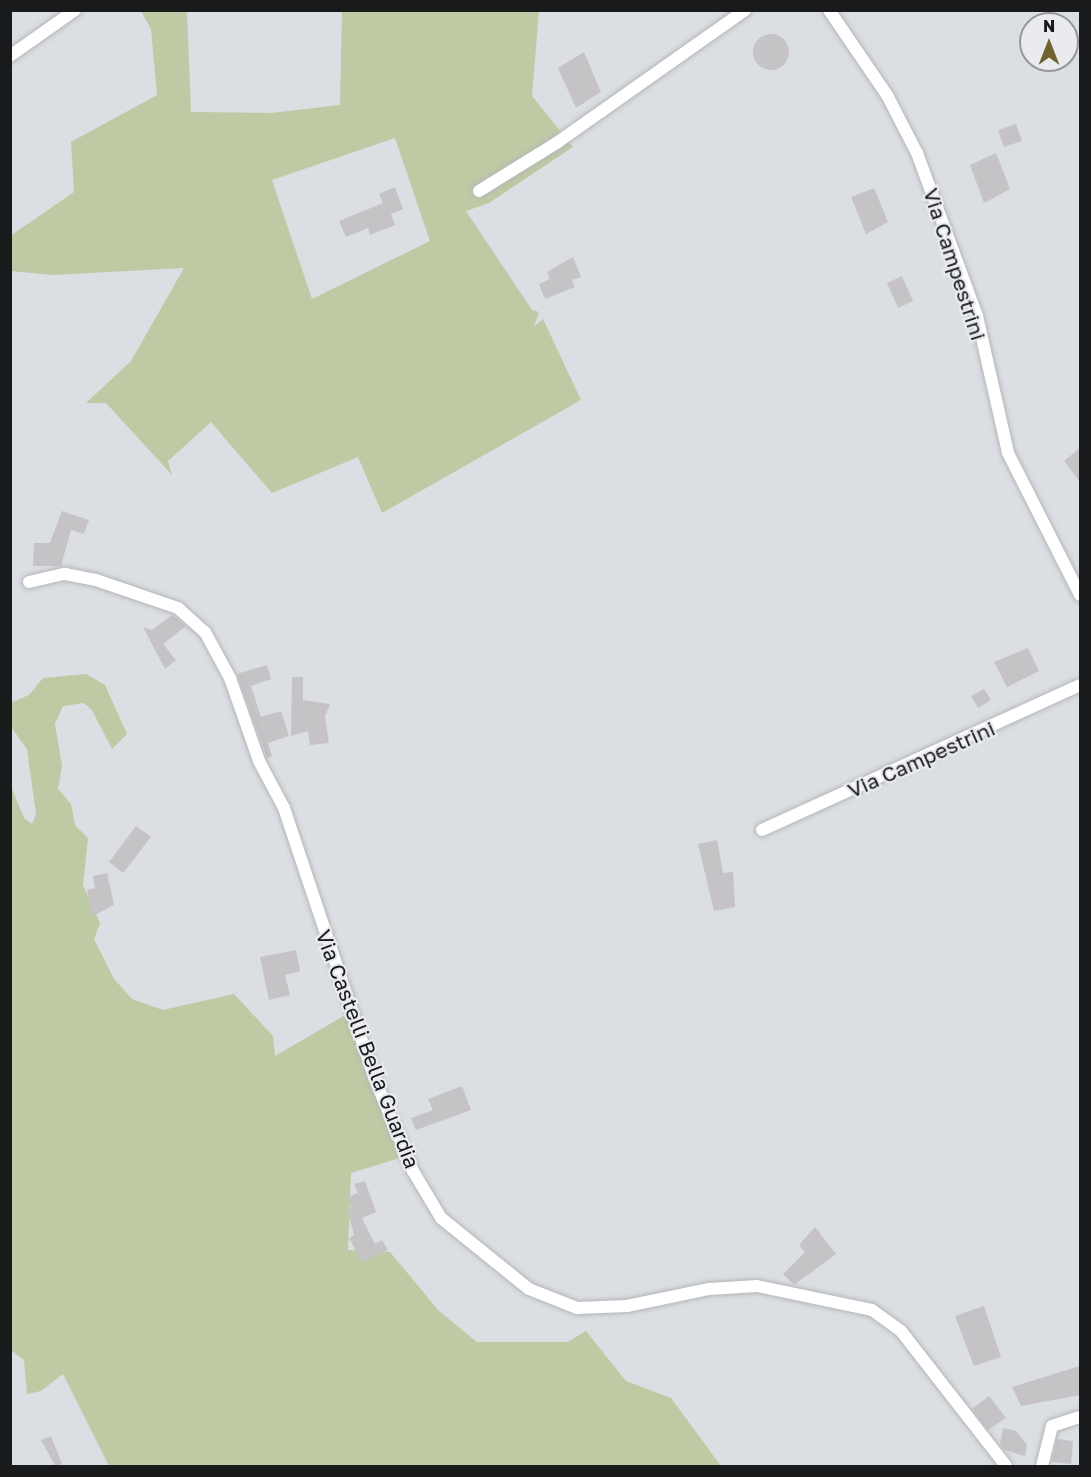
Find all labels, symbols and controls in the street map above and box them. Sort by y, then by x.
north arrow [1019,12,1079,72]
text: N [1043,16,1055,36]
street label: Via Campestrini [919,185,991,343]
street label: Via Campestrini [843,715,999,803]
street label: Via Castelli Bella Guardia [311,926,425,1172]

